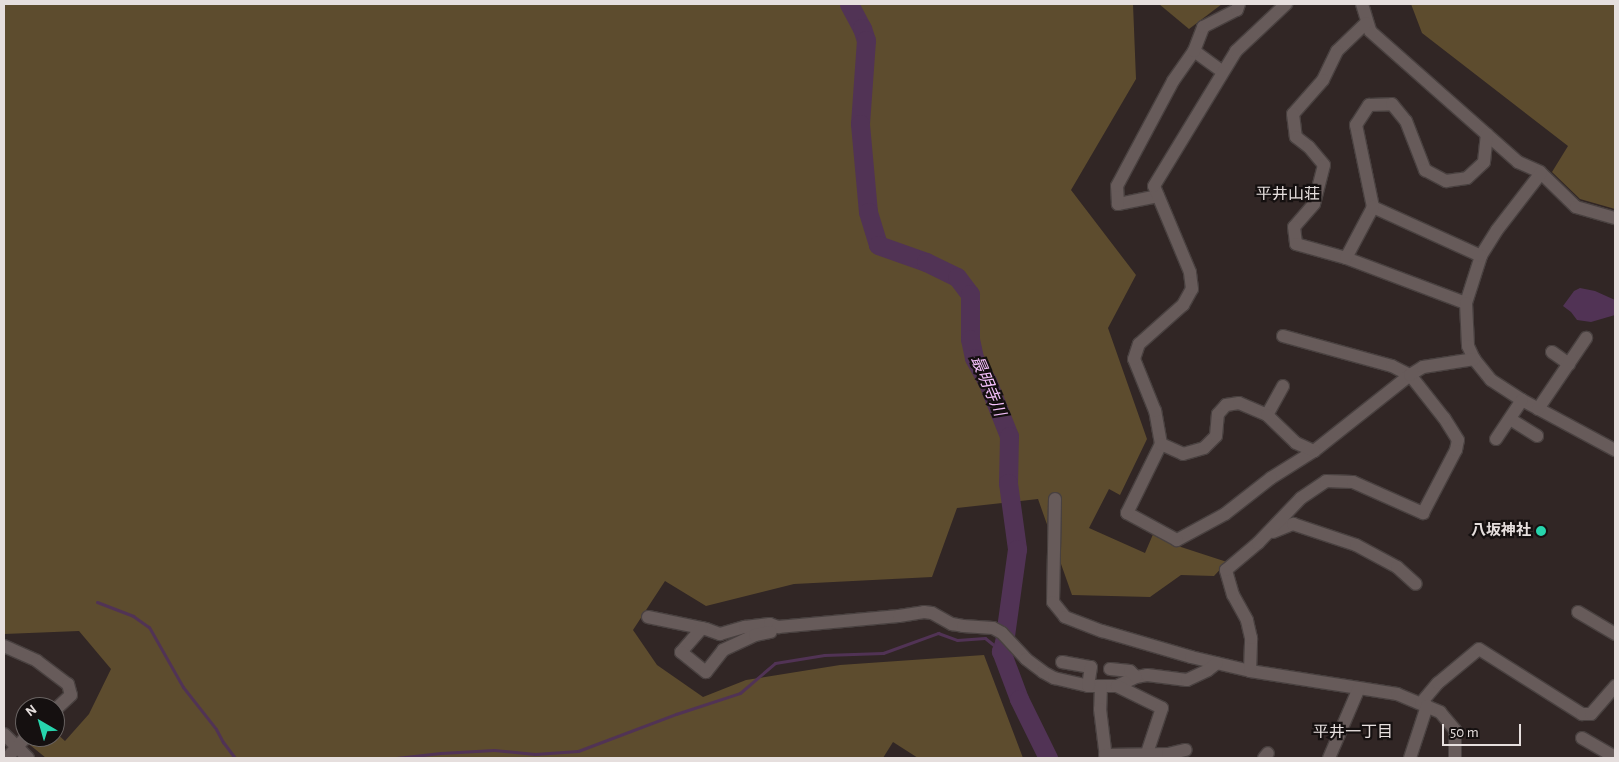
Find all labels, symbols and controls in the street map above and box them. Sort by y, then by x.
district label: 平井山荘 [1256,184,1320,204]
water label: 最明寺川 [967,353,1009,419]
place label: 八坂神社 [1471,522,1531,540]
marker: 八坂神社 [1535,525,1547,537]
north arrow [15,697,65,747]
text: N [23,702,40,719]
scale bar [1444,714,1523,746]
district label: 平井一丁目 [1313,722,1393,742]
text: 50 m [1450,725,1479,740]

